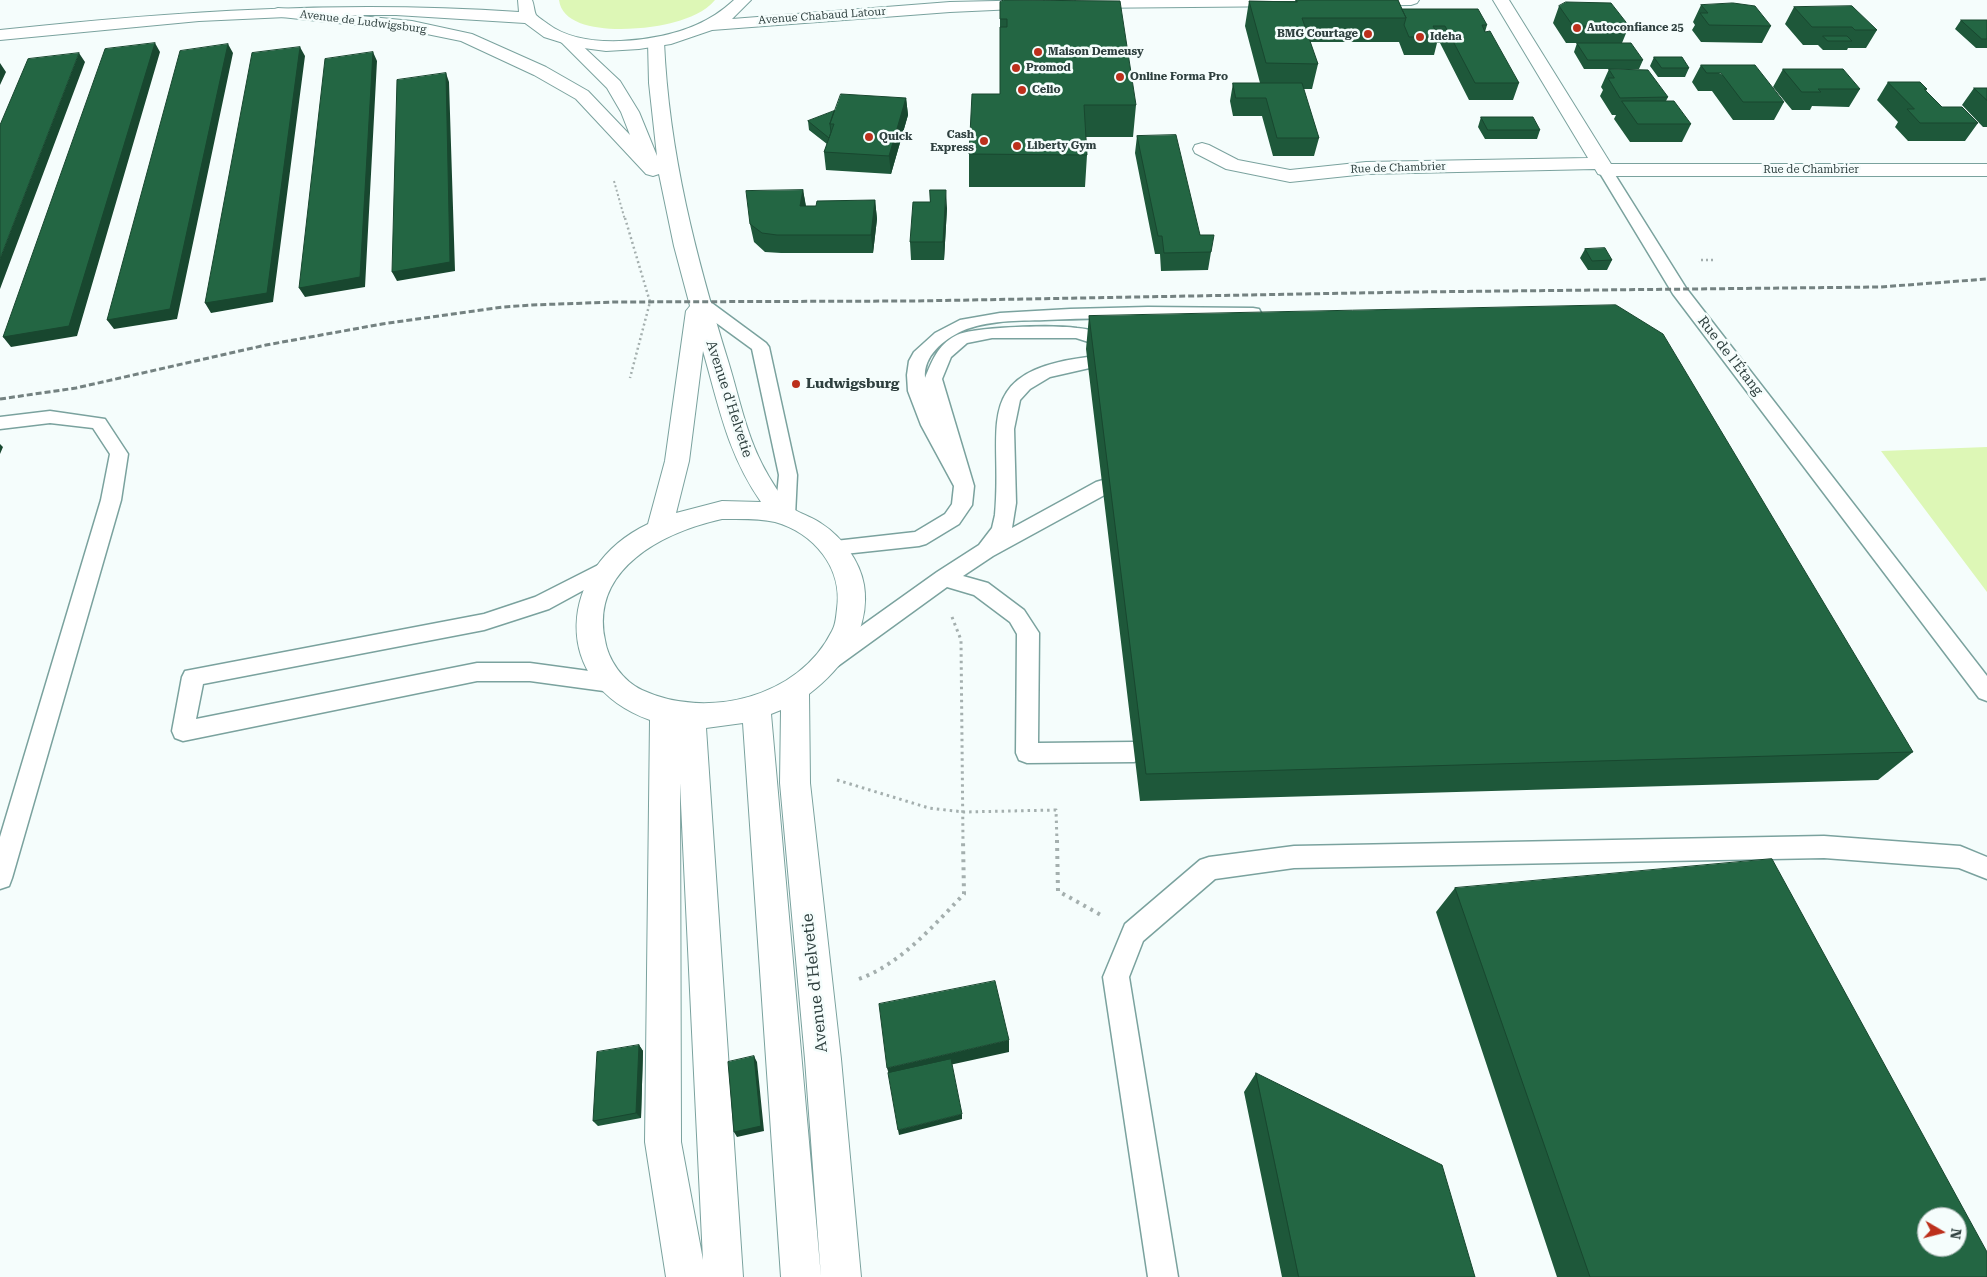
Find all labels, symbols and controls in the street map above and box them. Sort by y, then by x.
street label: Avenue Chabaud Latour [758,5,886,27]
street label: Avenue de Ludwigsburg [299,8,427,36]
place label: Autoconfiance 25 [1587,21,1684,35]
marker: Autoconfiance 25 [1571,22,1583,34]
place label: BMG Courtage [1277,27,1358,41]
marker: BMG Courtage [1362,28,1374,40]
place label: Ideha [1430,30,1462,44]
marker: Ideha [1414,31,1426,43]
place label: Maison Demeusy [1048,45,1144,59]
marker: Maison Demeusy [1032,46,1044,58]
place label: Promod [1026,61,1071,75]
marker: Promod [1010,62,1022,74]
place label: Online Forma Pro [1130,70,1228,84]
marker: Online Forma Pro [1114,71,1126,83]
place label: Celio [1032,83,1061,97]
marker: Celio [1016,84,1028,96]
place label: Cash Express [930,128,974,154]
place label: Quick [879,130,913,144]
marker: Quick [863,131,875,143]
marker: Cash Express [978,135,990,147]
place label: Liberty Gym [1027,139,1096,153]
marker: Liberty Gym [1011,140,1023,152]
street label: Rue de Chambrier [1350,160,1446,176]
street label: Rue de Chambrier [1763,163,1859,177]
street label: Rue de l'Étang [1694,313,1766,399]
street label: Avenue d'Helvetie [702,338,756,460]
place label: Ludwigsburg [806,376,899,392]
marker: Ludwigsburg [790,378,802,390]
street label: Avenue d'Helvetie [798,913,832,1053]
north arrow [1917,1207,1967,1257]
text: N [1947,1227,1965,1240]

